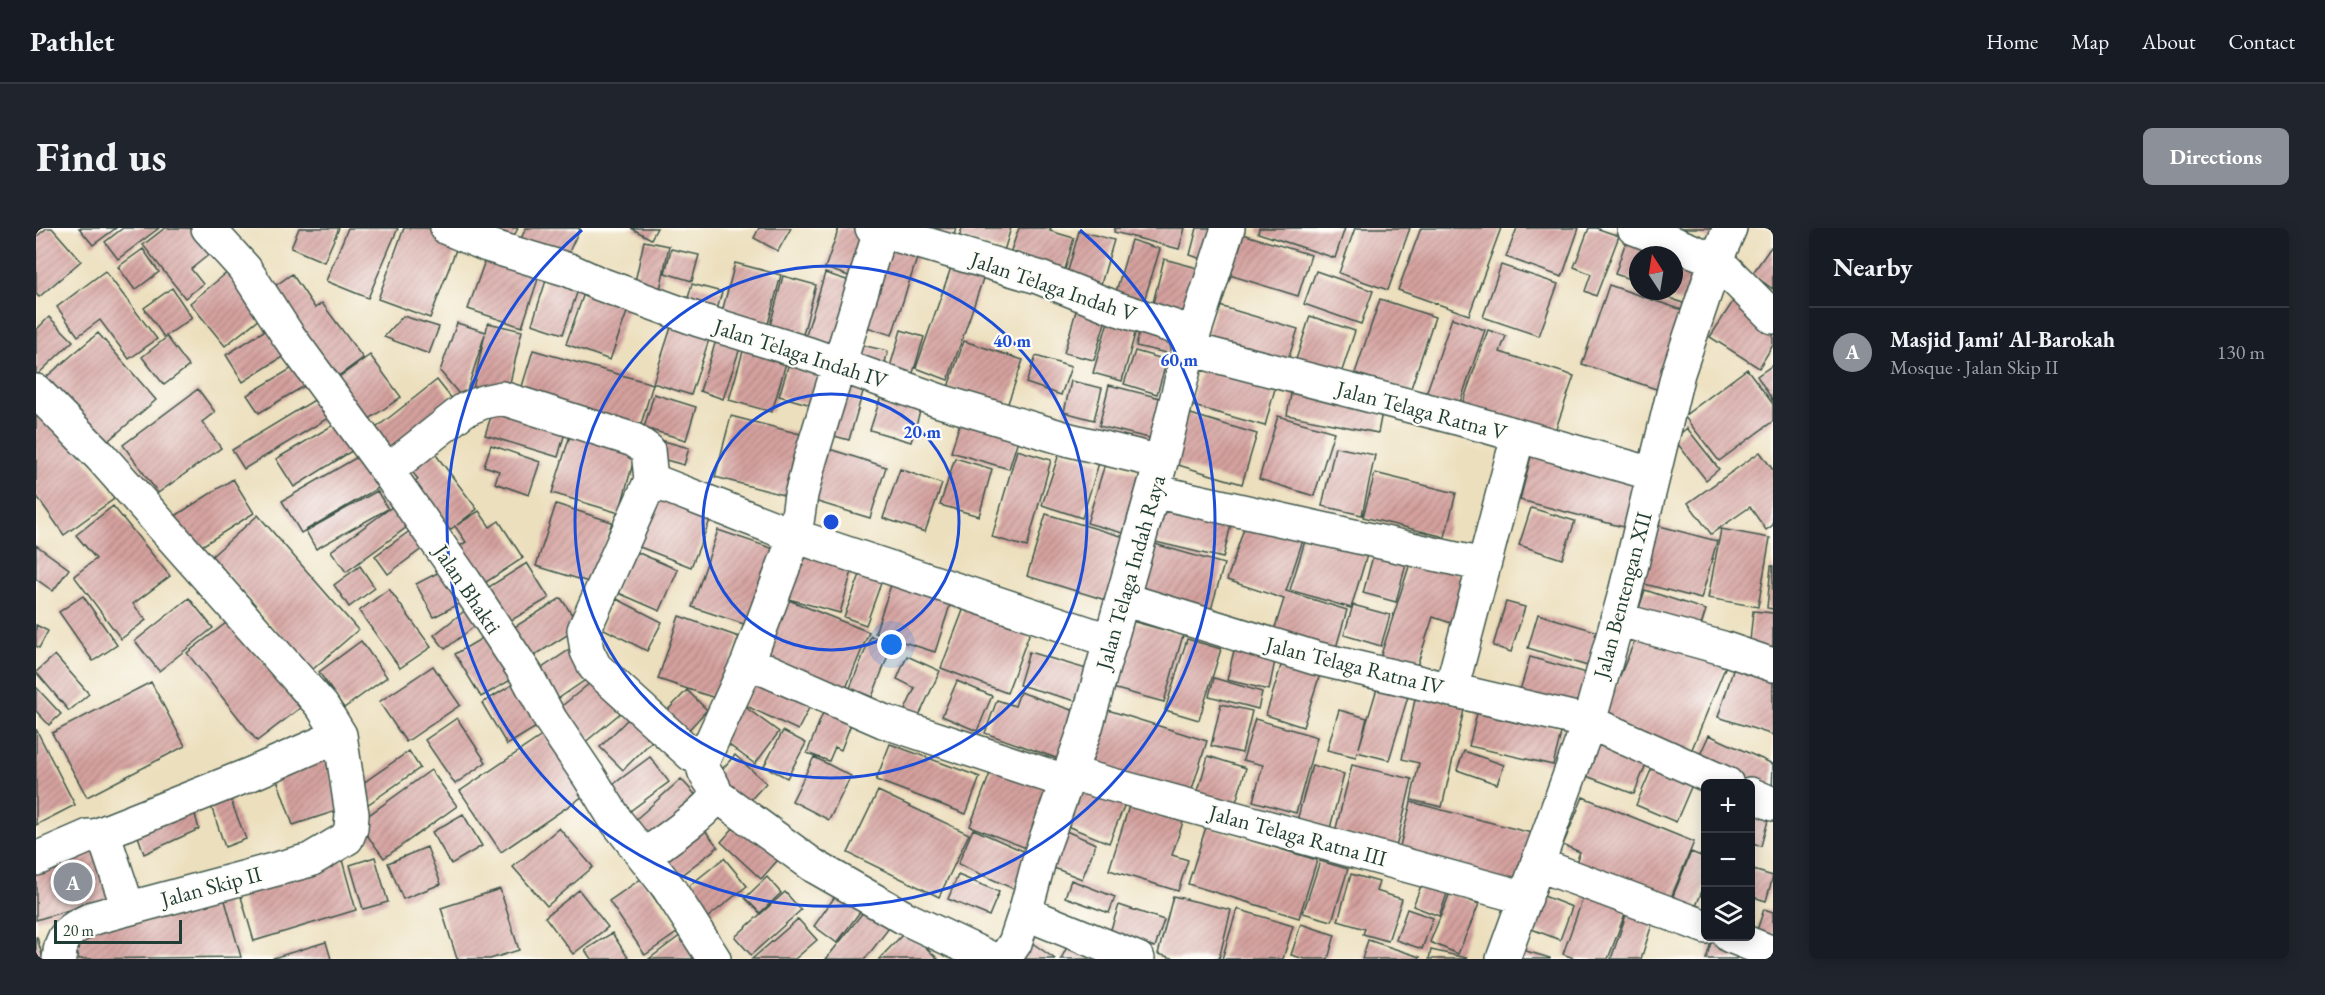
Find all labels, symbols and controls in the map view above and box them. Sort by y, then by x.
text: Pathlet [30,23,114,59]
text: Home [1986,28,2038,55]
text: Map [2071,28,2109,55]
text: About [2142,28,2195,55]
text: Contact [2228,28,2295,55]
button: Directions [2143,128,2289,185]
text: Find us [36,129,167,184]
street label: Jalan Telaga Indah V [965,244,1141,329]
north arrow [1629,246,1683,300]
text: Nearby [1833,250,1913,284]
street label: Jalan Telaga Indah IV [708,311,892,395]
text: Masjid Jami' Al-Barokah [1890,325,2115,354]
text: 40 m [993,329,1031,352]
text: A [1845,339,1860,365]
text: 130 m [2217,339,2265,365]
text: 60 m [1160,348,1198,371]
text: Mosque · Jalan Skip II [1890,354,2058,380]
street label: Jalan Telaga Ratna V [1332,373,1510,447]
text: 20 m [903,420,941,443]
street label: Jalan Telaga Indah Raya [1088,471,1172,675]
street label: Jalan Bentengan XII [1586,508,1659,684]
centre of rings [821,512,841,532]
street label: Jalan Bhakti [426,537,508,640]
street label: Jalan Telaga Ratna IV [1261,629,1447,702]
your location [877,630,906,659]
map controls [1701,779,1755,941]
button: + [1701,779,1755,833]
street label: Jalan Telaga Ratna III [1204,797,1390,873]
button: − [1701,833,1755,887]
street label: Jalan Skip II [156,859,265,914]
pin: A [54,860,93,904]
button: layers [1701,887,1755,941]
scale bar [54,917,182,944]
text: 20 m [63,920,94,941]

